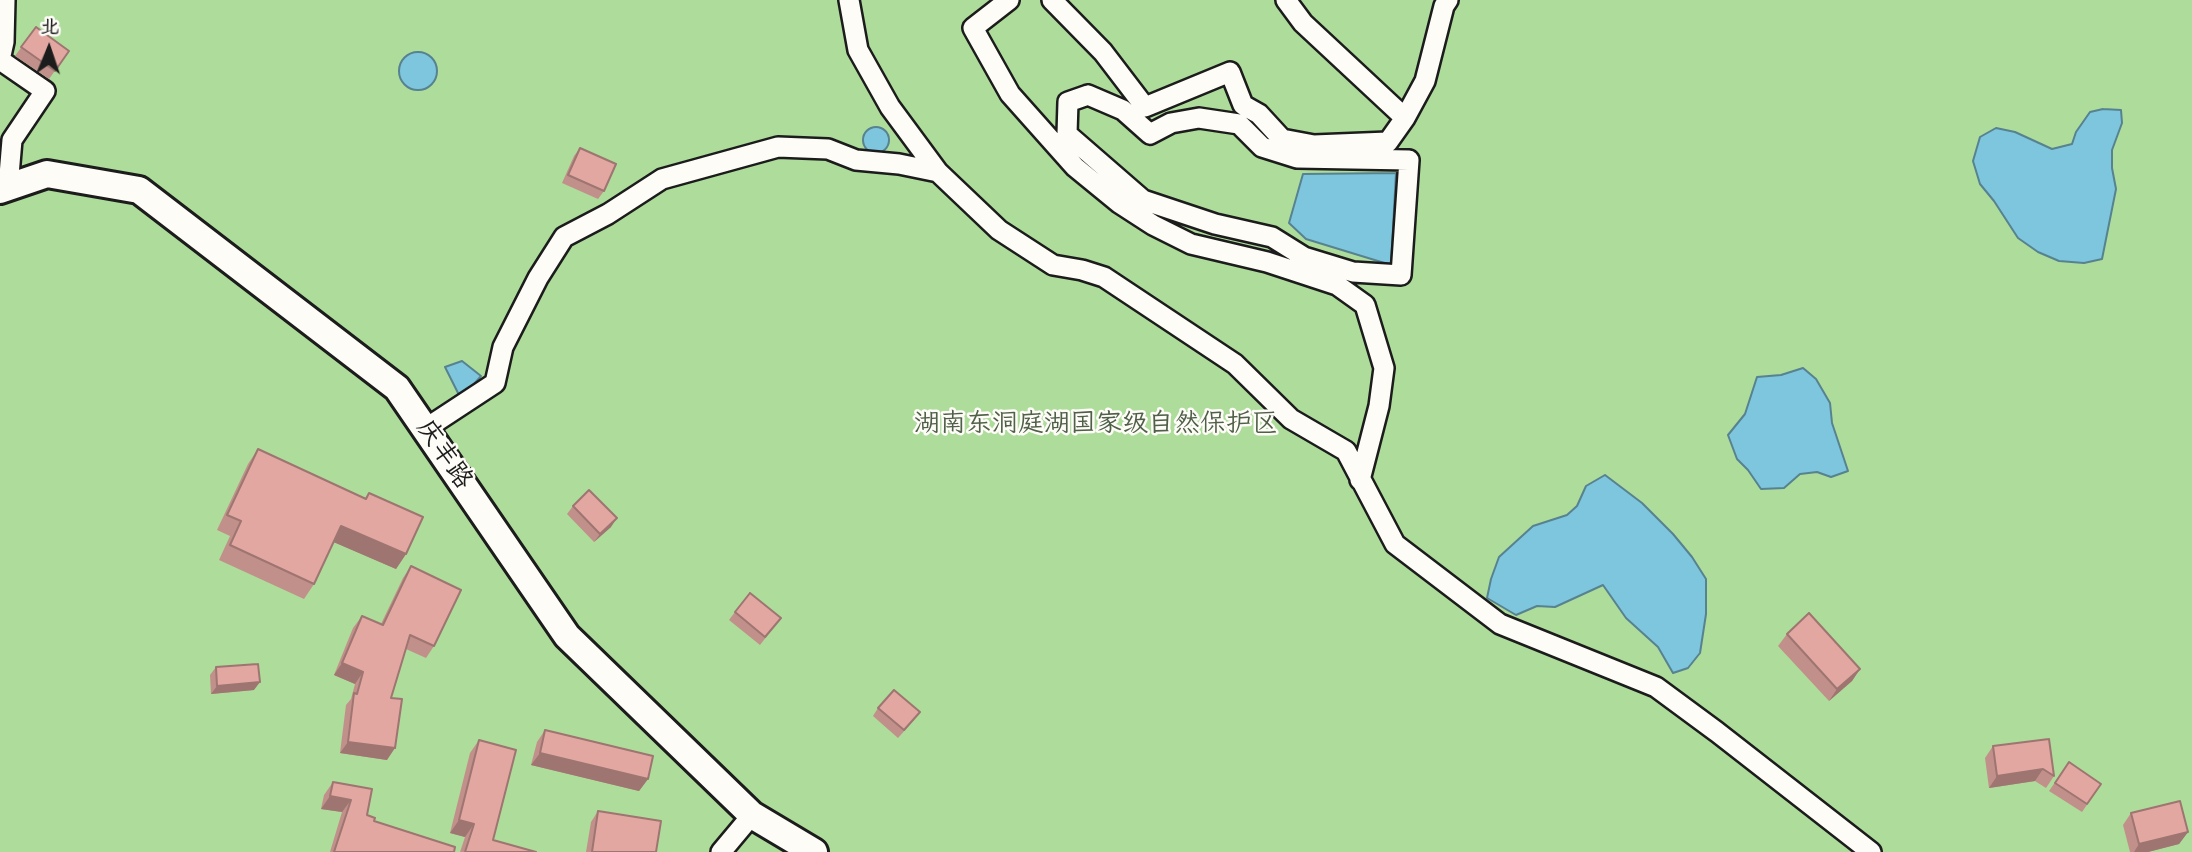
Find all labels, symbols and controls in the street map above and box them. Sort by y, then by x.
north arrow [14,14,84,84]
text: 北 [40,14,60,41]
park label: 湖南东洞庭湖国家级自然保护区 [914,410,1278,442]
street label: 庆丰路 [408,414,478,496]

